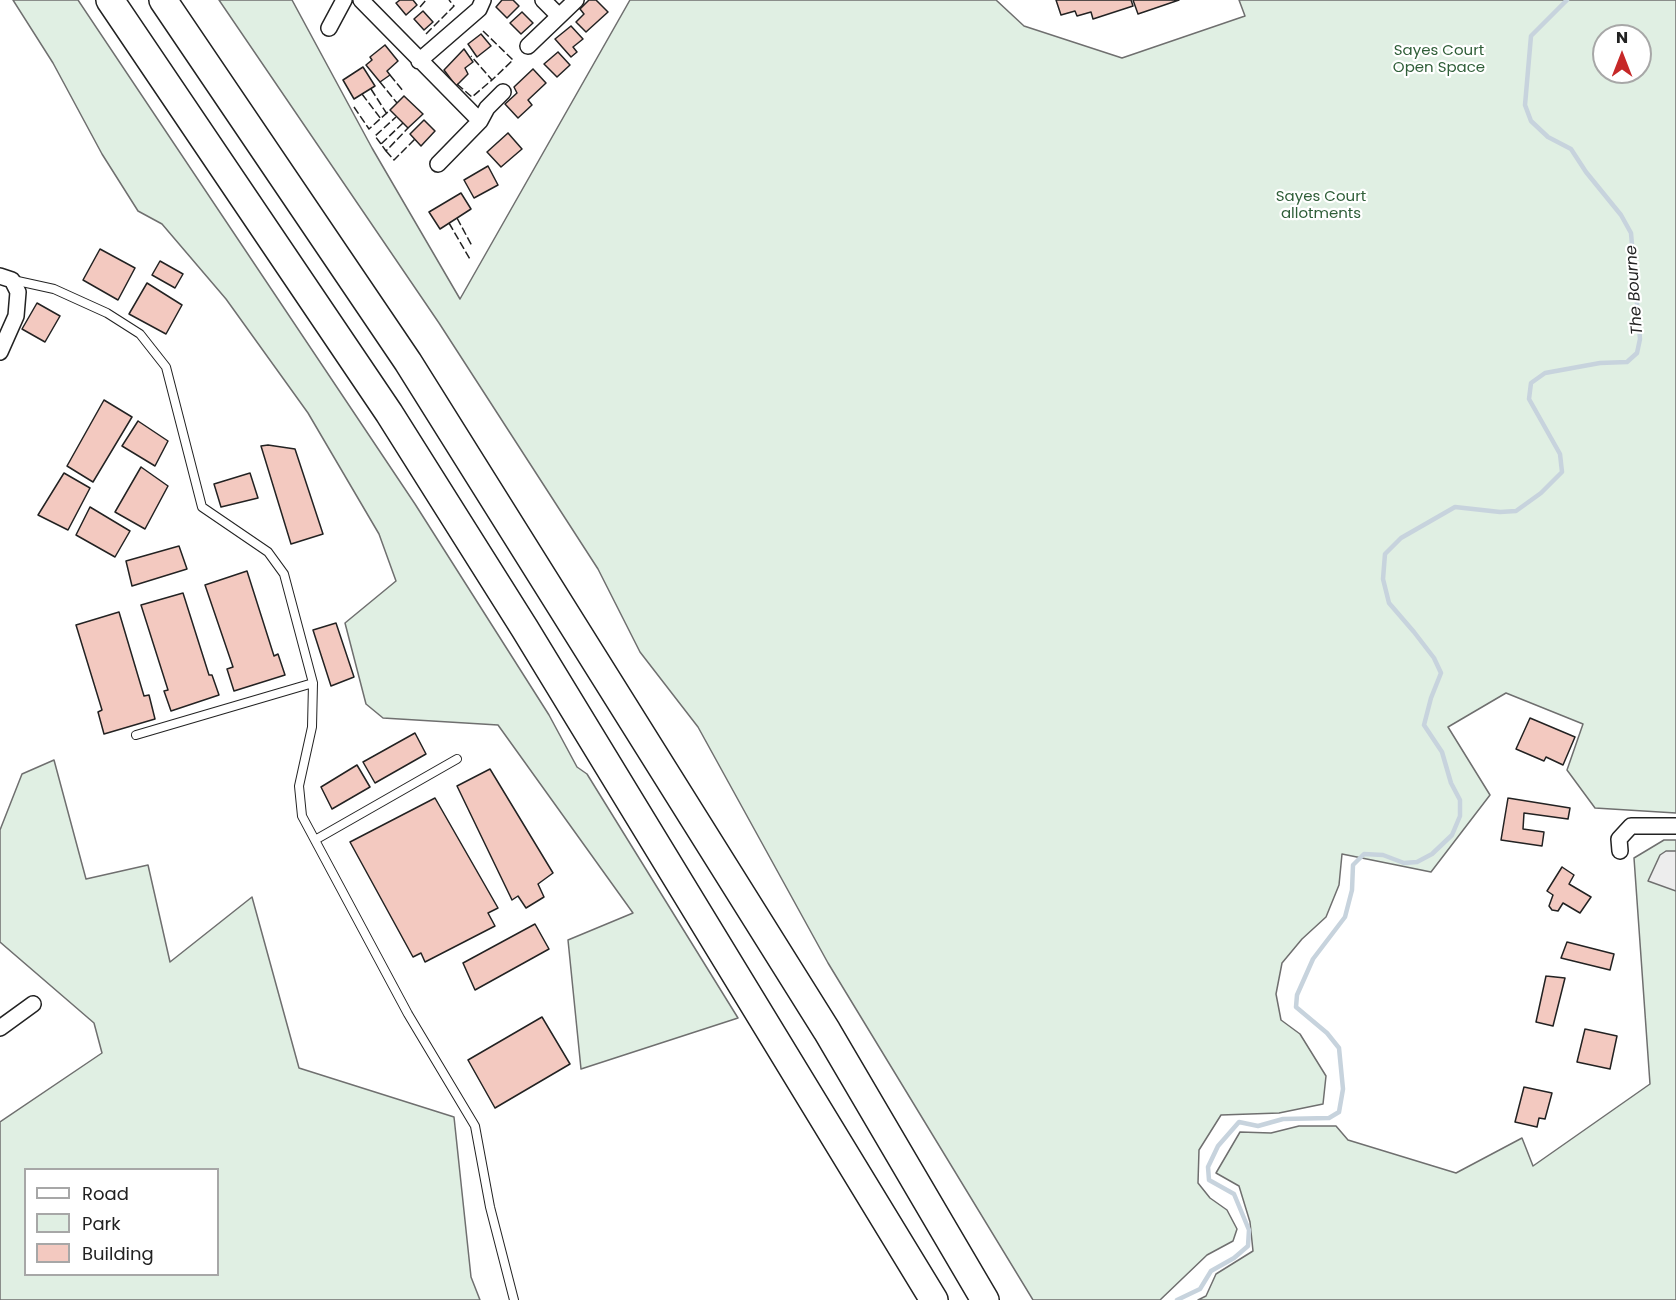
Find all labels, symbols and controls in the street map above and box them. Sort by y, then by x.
north arrow [1592,24,1652,84]
text: N [1616,26,1628,49]
park label: Sayes Court Open Space [1393,42,1485,77]
park label: Sayes Court allotments [1276,188,1366,223]
water label: The Bourne [1622,244,1648,336]
legend [24,1168,219,1276]
text: Road [82,1181,129,1206]
text: Park [82,1211,121,1236]
text: Building [82,1241,154,1266]

